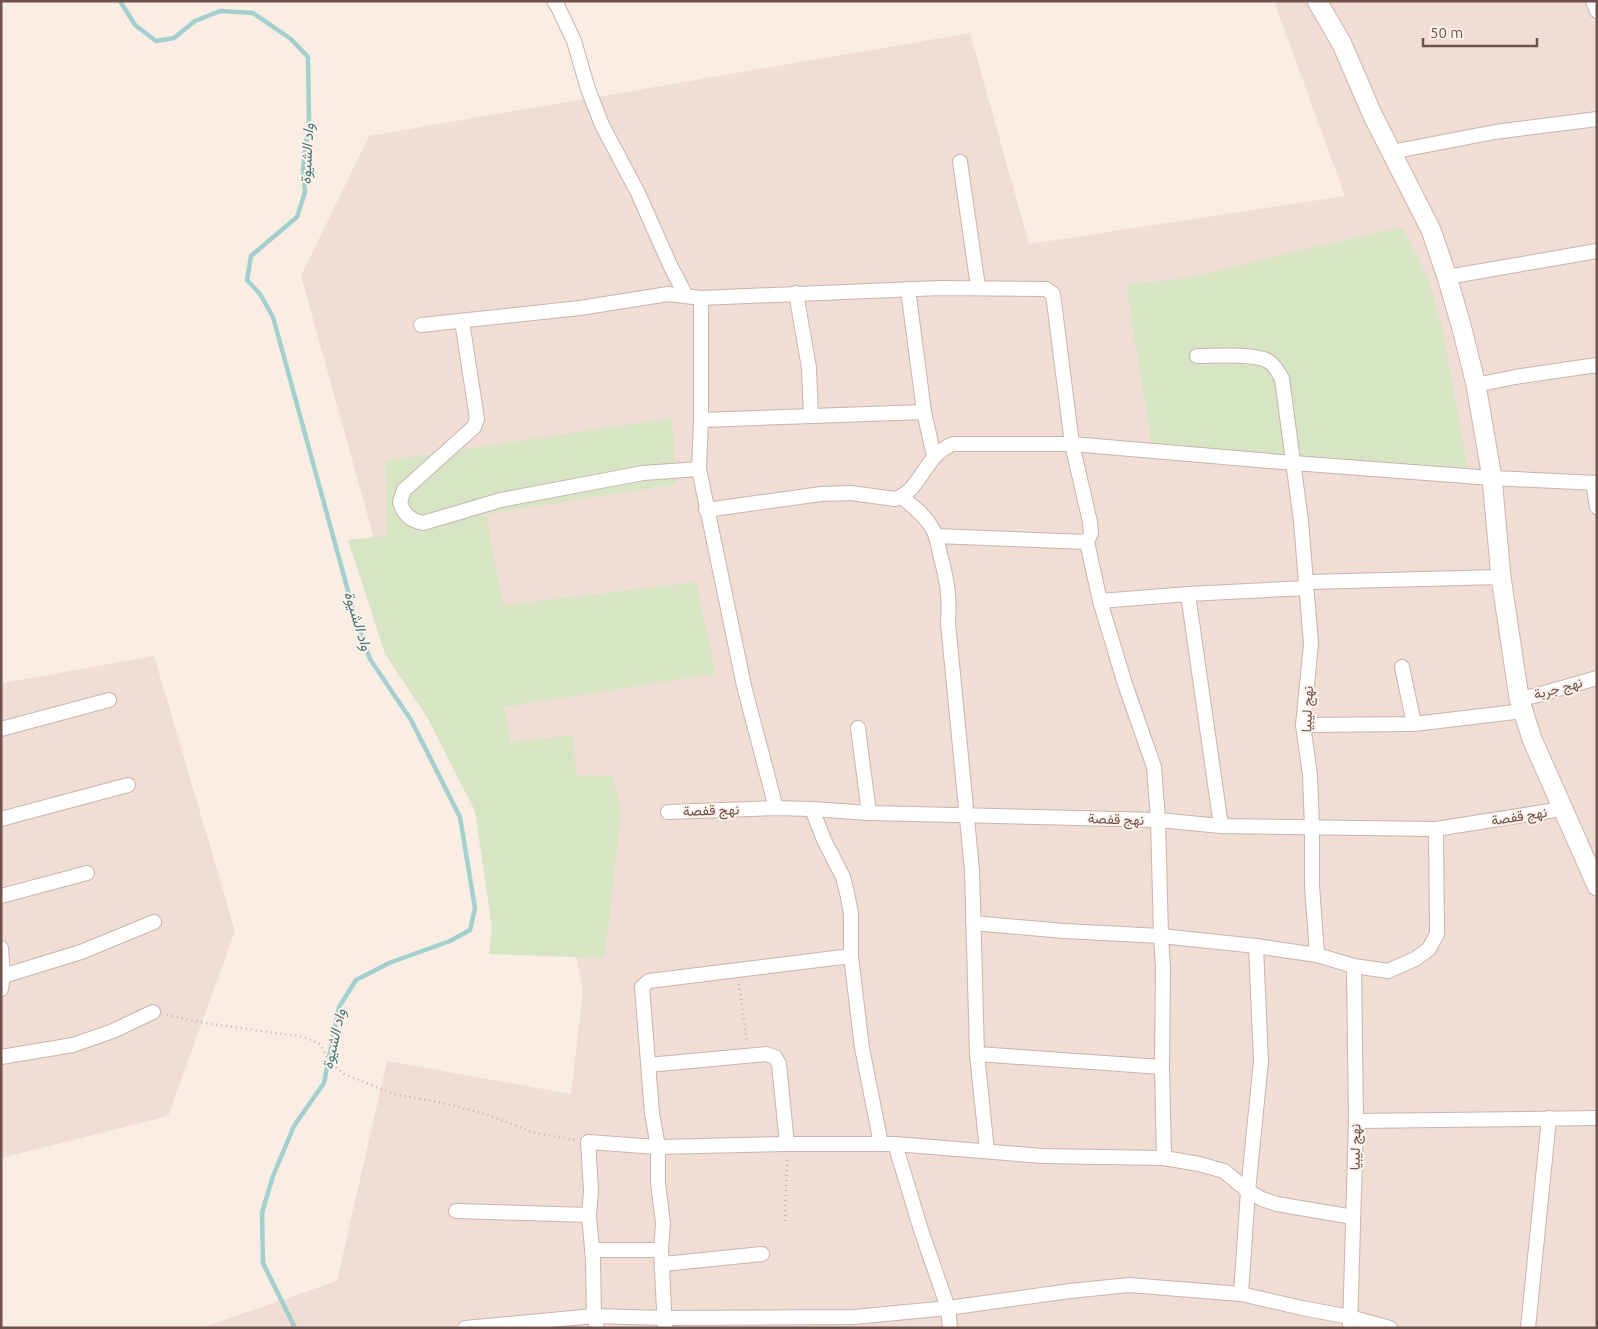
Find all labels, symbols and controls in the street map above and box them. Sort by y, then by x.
scale bar [1423,15,1537,47]
text: 50 m [1430,24,1463,41]
water label: واد الشيوة [296,123,318,185]
water label: واد الشيوة [340,589,376,653]
street label: نهج جربة [1532,674,1585,705]
street label: نهج ليبيا [1298,685,1319,733]
street label: نهج قفصة [683,801,740,822]
street label: نهج قفصة [1490,804,1549,831]
street label: نهج قفصة [1087,810,1145,831]
water label: واد الشيوة [318,1007,350,1071]
street label: نهج ليبيا [1347,1124,1366,1170]

